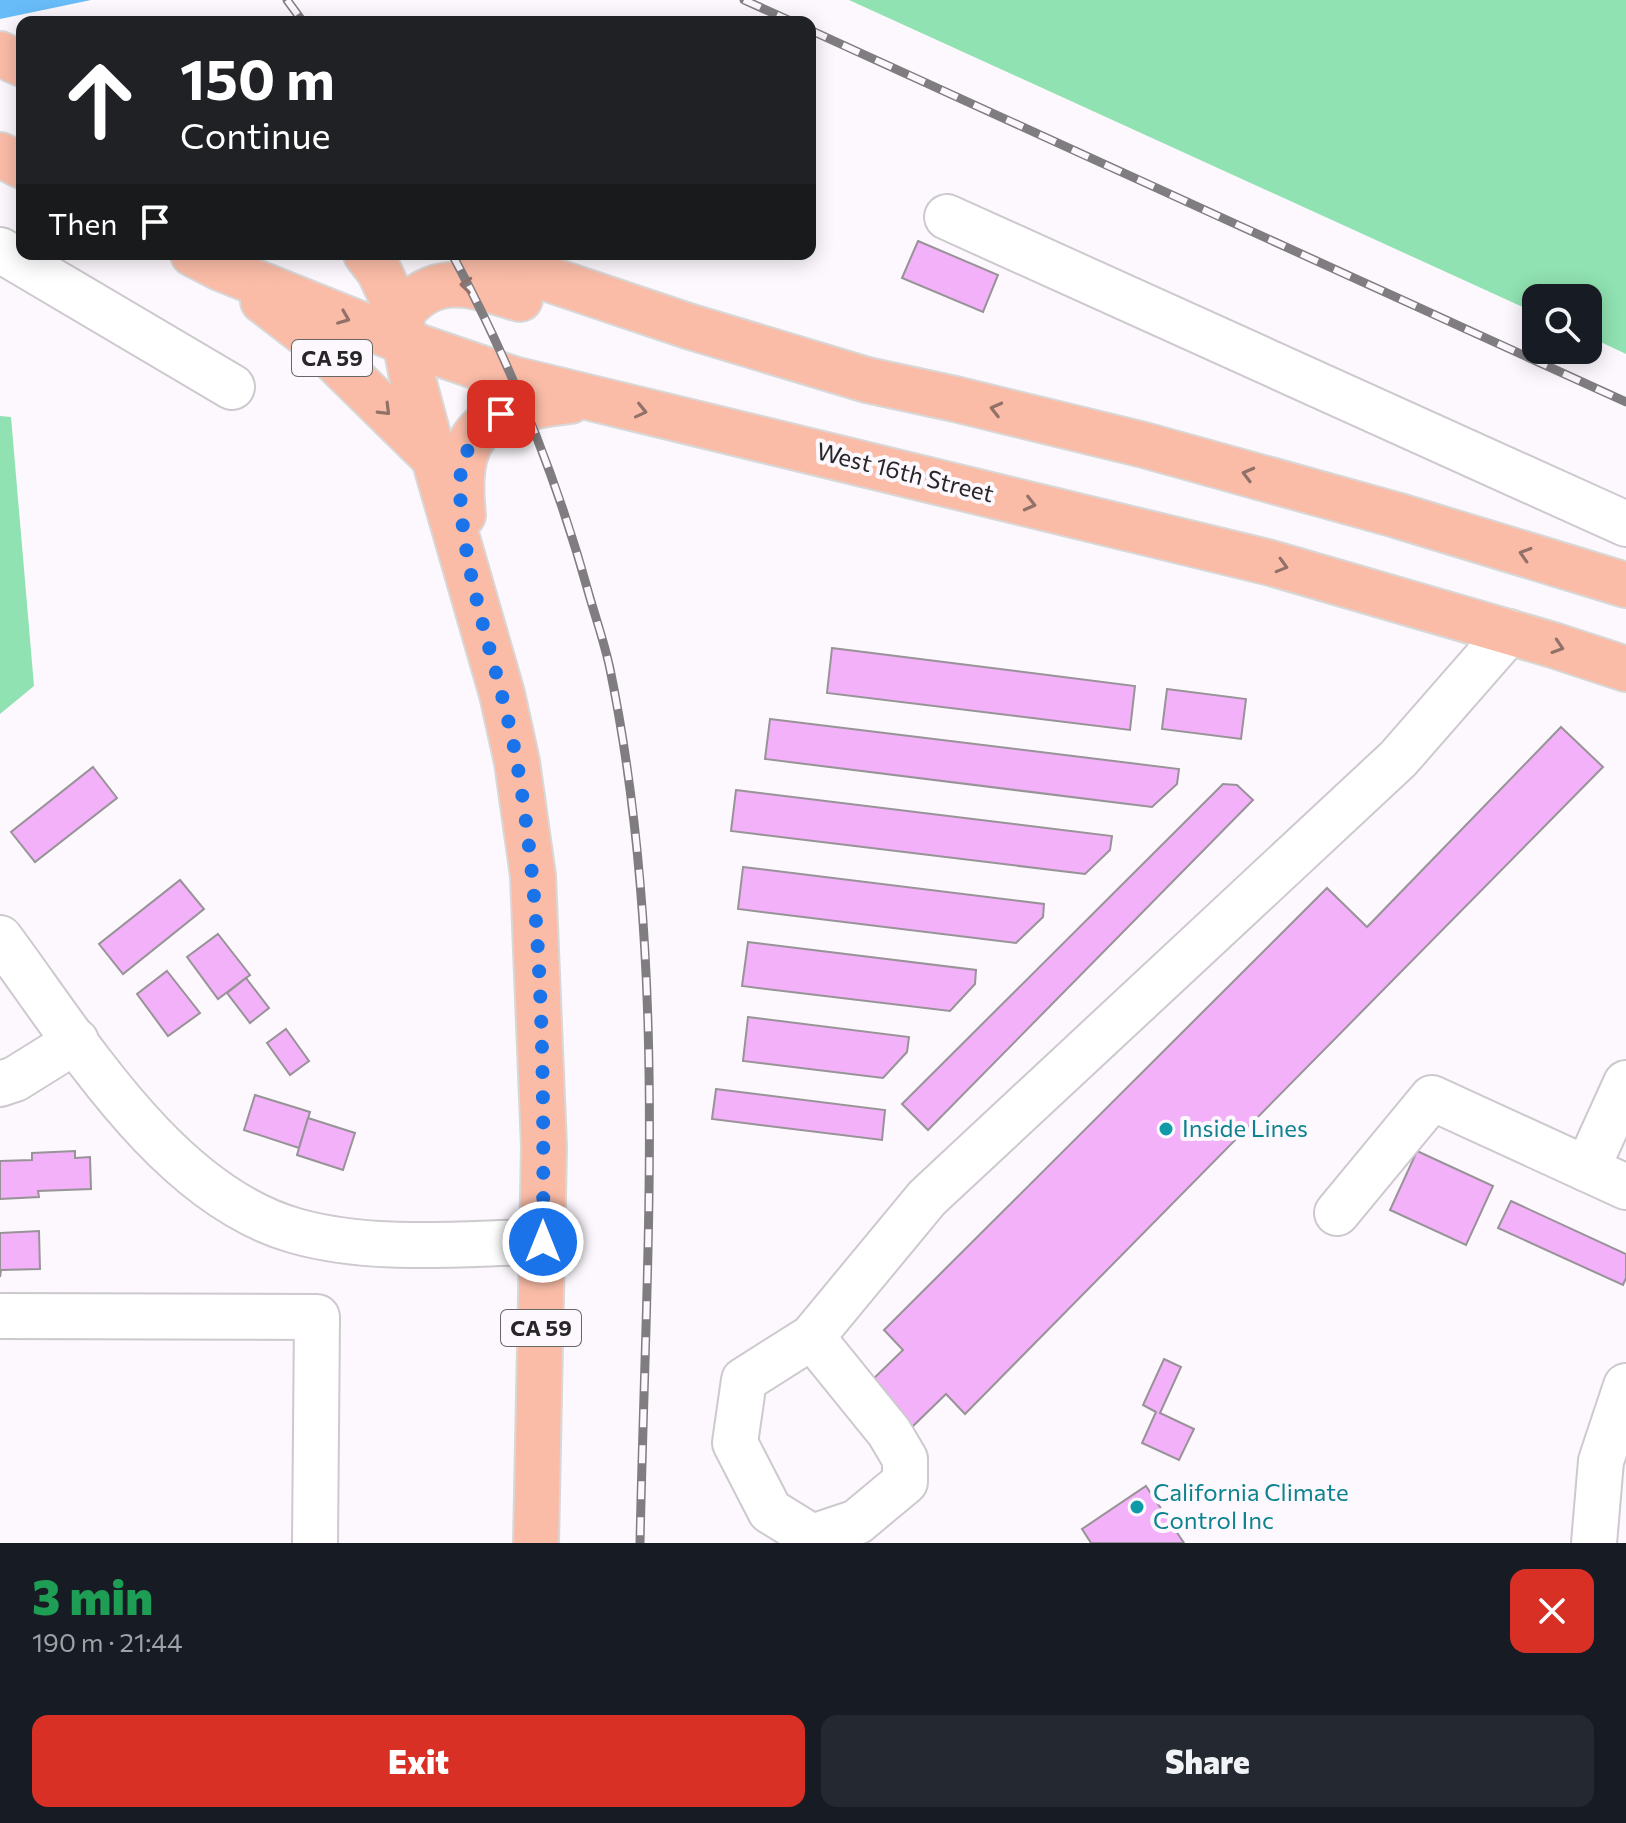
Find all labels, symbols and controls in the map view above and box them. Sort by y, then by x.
text: 150 m [180,43,335,112]
icon: ahead [48,48,152,152]
text: Continue [180,112,331,156]
icon: arrive [133,200,177,244]
text: Then [48,204,117,241]
one-way arrow [459,277,472,294]
map controls [1522,284,1602,364]
button: search [1522,284,1602,364]
one-way arrow [336,308,350,325]
road number: CA 59 [292,340,372,376]
pin [467,380,535,448]
icon: arrive [479,392,523,436]
one-way arrow [376,401,390,415]
one-way arrow [990,401,1004,418]
one-way arrow [633,402,647,419]
street label: West 16th Street [814,436,997,508]
one-way arrow [1241,467,1255,483]
one-way arrow [1022,494,1036,511]
one-way arrow [1518,547,1532,563]
one-way arrow [1274,557,1288,574]
one-way arrow [1551,638,1565,654]
place label: Inside Lines [1182,1113,1308,1142]
marker: Inside Lines [1157,1120,1175,1138]
position arrow [501,1200,585,1284]
road number: CA 59 [501,1310,581,1346]
place label: California Climate Control Inc [1153,1477,1349,1534]
marker: California Climate Control Inc [1128,1498,1146,1516]
text: 3 min [32,1566,153,1625]
button: close [1510,1569,1594,1653]
text: 190 m · 21:44 [32,1626,183,1657]
button: Exit [32,1715,805,1807]
button: Share [821,1715,1594,1807]

